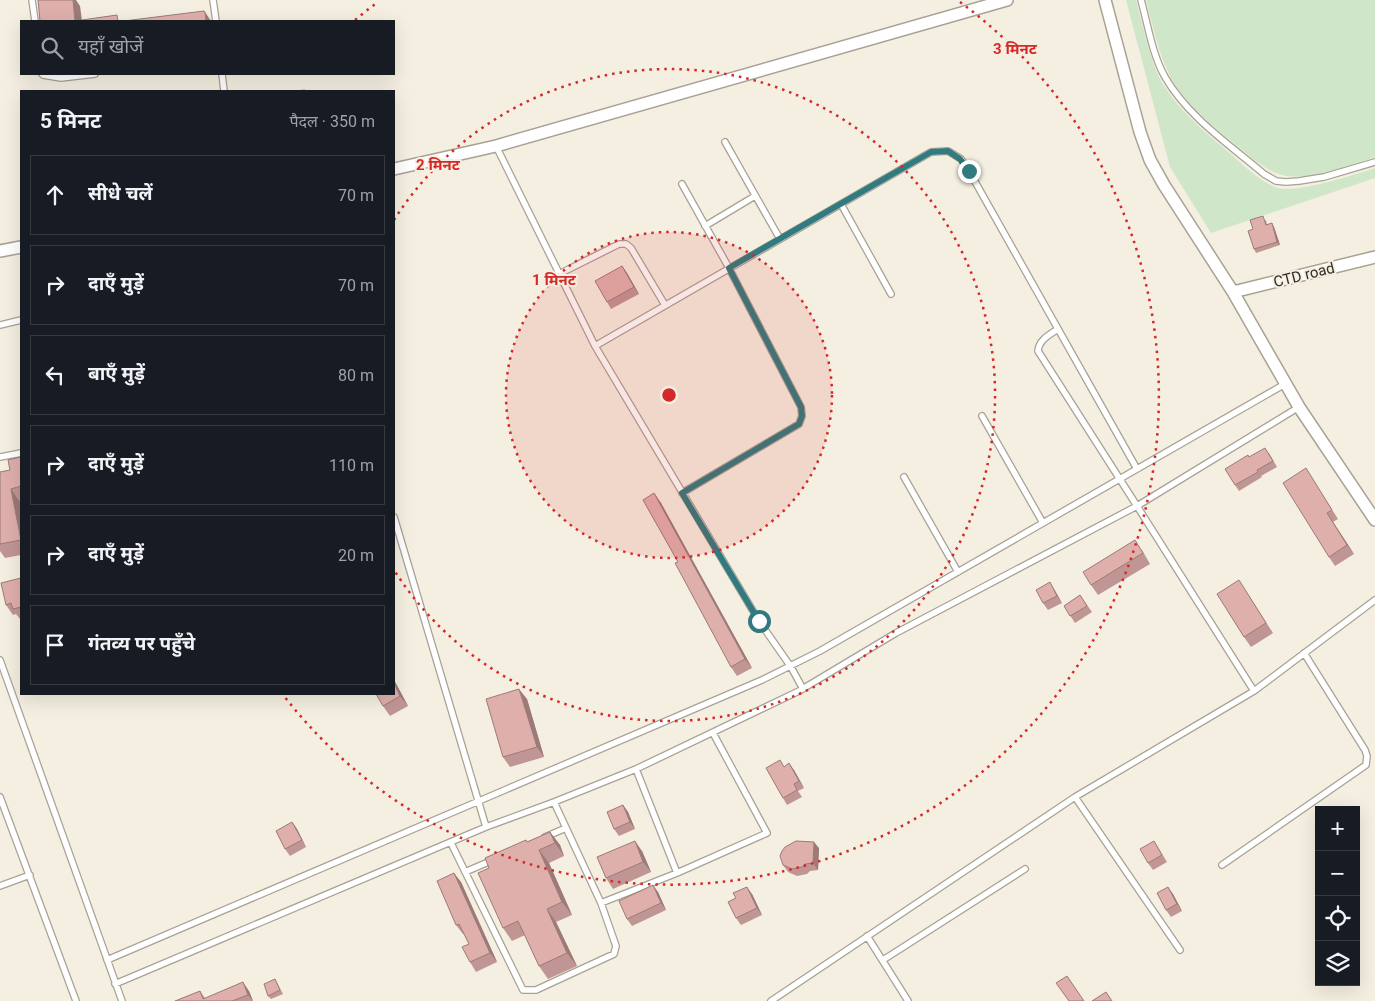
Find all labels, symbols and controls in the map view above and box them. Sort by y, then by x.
search box [20,20,395,75]
icon: search [38,34,66,62]
text: यहाँ खोजें [78,35,143,58]
text: 3 मिनट [993,40,1038,58]
text: 5 मिनट [40,109,101,133]
text: पैदल · 350 m [289,112,375,131]
text: 2 मिनट [416,156,461,174]
route end [958,160,981,183]
icon: ahead [41,181,69,209]
text: सीधे चलें [88,182,153,205]
text: 70 m [338,186,374,205]
street label: CTD road [1272,259,1336,291]
icon: right [41,271,69,299]
text: 1 मिनट [532,271,577,289]
text: दाएँ मुड़ें [88,272,144,295]
text: 70 m [338,276,374,295]
icon: left [41,361,69,389]
text: बाएँ मुड़ें [88,362,145,385]
text: 80 m [338,366,374,385]
centre of rings [660,386,678,404]
icon: right [41,451,69,479]
text: दाएँ मुड़ें [88,452,144,475]
text: 110 m [329,456,374,475]
icon: right [41,541,69,569]
text: दाएँ मुड़ें [88,542,144,565]
text: 20 m [338,546,374,565]
route start [748,610,771,633]
icon: arrive [41,631,69,659]
text: गंतव्य पर पहुँचे [88,632,195,655]
map controls [1315,806,1360,986]
button: + [1315,806,1360,851]
button: − [1315,851,1360,896]
button: locate [1315,896,1360,941]
button: layers [1315,941,1360,986]

